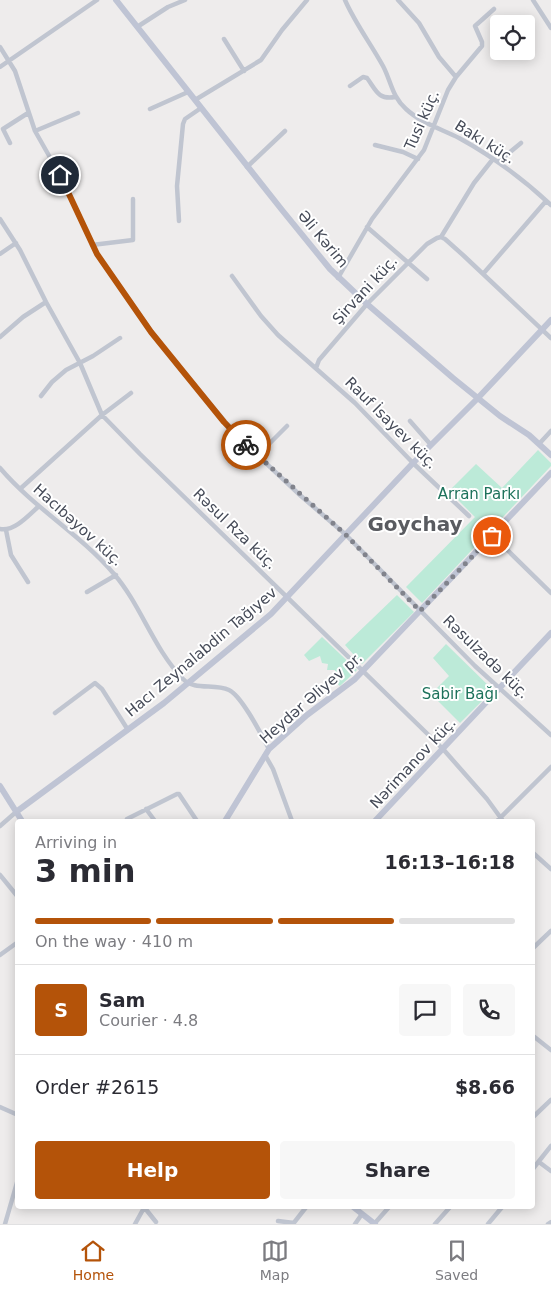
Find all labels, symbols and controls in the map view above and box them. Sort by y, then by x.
map controls [490,15,535,60]
button: locate [490,15,535,60]
street label: Tusi küç. [400,87,443,154]
street label: Bakı küç. [451,116,519,168]
pin [39,154,81,196]
icon: home [46,161,74,189]
street label: Əli Kərim [294,207,352,271]
street label: Şirvani küç. [329,252,401,328]
street label: Rauf İsayev küç. [341,373,441,473]
courier [221,420,271,470]
icon: bike [232,431,260,459]
street label: Hacıbəyov küç. [30,480,126,570]
street label: Rəsul Rza küç. [190,485,280,573]
park label: Arran Parkı [438,485,520,503]
district label: Goychay [367,512,463,536]
pin [471,515,513,557]
icon: bag [478,522,506,550]
street label: Hacı Zeynalabdin Tağıyev [122,583,280,721]
street label: Rəsulzadə küç. [439,611,533,703]
street label: Heydər Əliyev pr. [256,649,366,747]
park label: Sabir Bağı [422,685,498,703]
street label: Nərimanov küç. [366,714,460,812]
text: Arriving in [35,833,117,852]
text: 16:13–16:18 [385,851,515,873]
text: 3 min [35,852,136,890]
text: On the way · 410 m [35,932,193,951]
button: chat [399,984,451,1036]
button: phone [463,984,515,1036]
text: Sam [99,989,145,1011]
text: S [54,999,68,1021]
text: Courier · 4.8 [99,1011,198,1030]
text: Order #2615 [35,1076,159,1098]
text: $8.66 [455,1076,515,1098]
button: Help [35,1141,270,1199]
button: Share [280,1141,515,1199]
tab: Home [73,1237,114,1283]
tab: Map [260,1237,289,1283]
tab: Saved [435,1237,478,1283]

